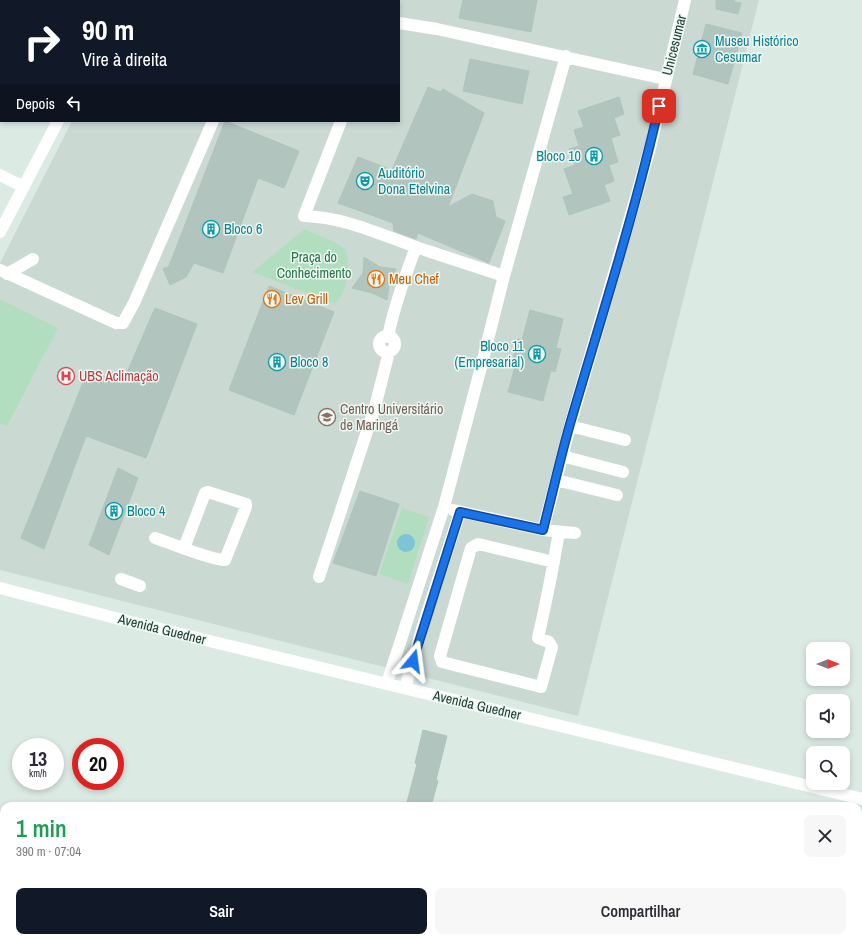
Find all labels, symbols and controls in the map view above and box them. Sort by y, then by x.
text: 90 m [82,11,134,49]
street label: Unicesumar [658,13,690,77]
icon: right [16,16,68,68]
place label: Museu Histórico Cesumar [715,32,799,66]
museum icon: Museu Histórico Cesumar [692,39,712,59]
text: Vire à direita [82,47,167,72]
pin [642,89,676,123]
icon: left [63,92,85,114]
text: Depois [16,93,55,114]
icon: arrive [648,95,670,117]
building icon: Bloco 10 [584,146,604,166]
place label: Bloco 10 [536,147,581,165]
place label: Auditório Dona Etelvina [377,164,451,198]
theatre icon: Auditório Dona Etelvina [355,171,375,191]
building icon: Bloco 6 [201,219,221,239]
place label: Bloco 6 [224,220,262,238]
park label: Praça do Conhecimento [277,248,351,282]
restaurant icon: Meu Chef [366,269,386,289]
place label: Meu Chef [389,270,440,288]
restaurant icon: Lev Grill [262,289,282,309]
place label: Lev Grill [285,290,328,308]
place label: Bloco 11 (Empresarial) [454,337,525,371]
building icon: Bloco 11 (Empresarial) [527,344,547,364]
building icon: Bloco 8 [267,352,287,372]
place label: Bloco 8 [290,353,328,371]
hospital icon: UBS Aclimação [56,366,76,386]
place label: UBS Aclimação [79,367,159,385]
place label: Centro Universitário de Maringá [340,400,443,434]
school or university icon: Centro Universitário de Maringá [317,407,337,427]
building icon: Bloco 4 [104,501,124,521]
place label: Bloco 4 [127,502,166,520]
street label: Avenida Guedner [115,609,208,649]
position arrow [392,640,434,682]
north arrow [806,642,850,686]
map controls [806,642,850,790]
street label: Avenida Guedner [430,686,523,724]
button: sound [806,694,850,738]
speed limit sign: 20 [72,738,124,790]
text: 13 [29,745,47,772]
button: search [806,746,850,790]
text: km/h [29,767,47,780]
text: 1 min [16,812,67,844]
button: close [804,815,846,857]
text: 390 m · 07:04 [16,843,81,860]
button: Sair [16,888,427,934]
button: Compartilhar [435,888,846,934]

